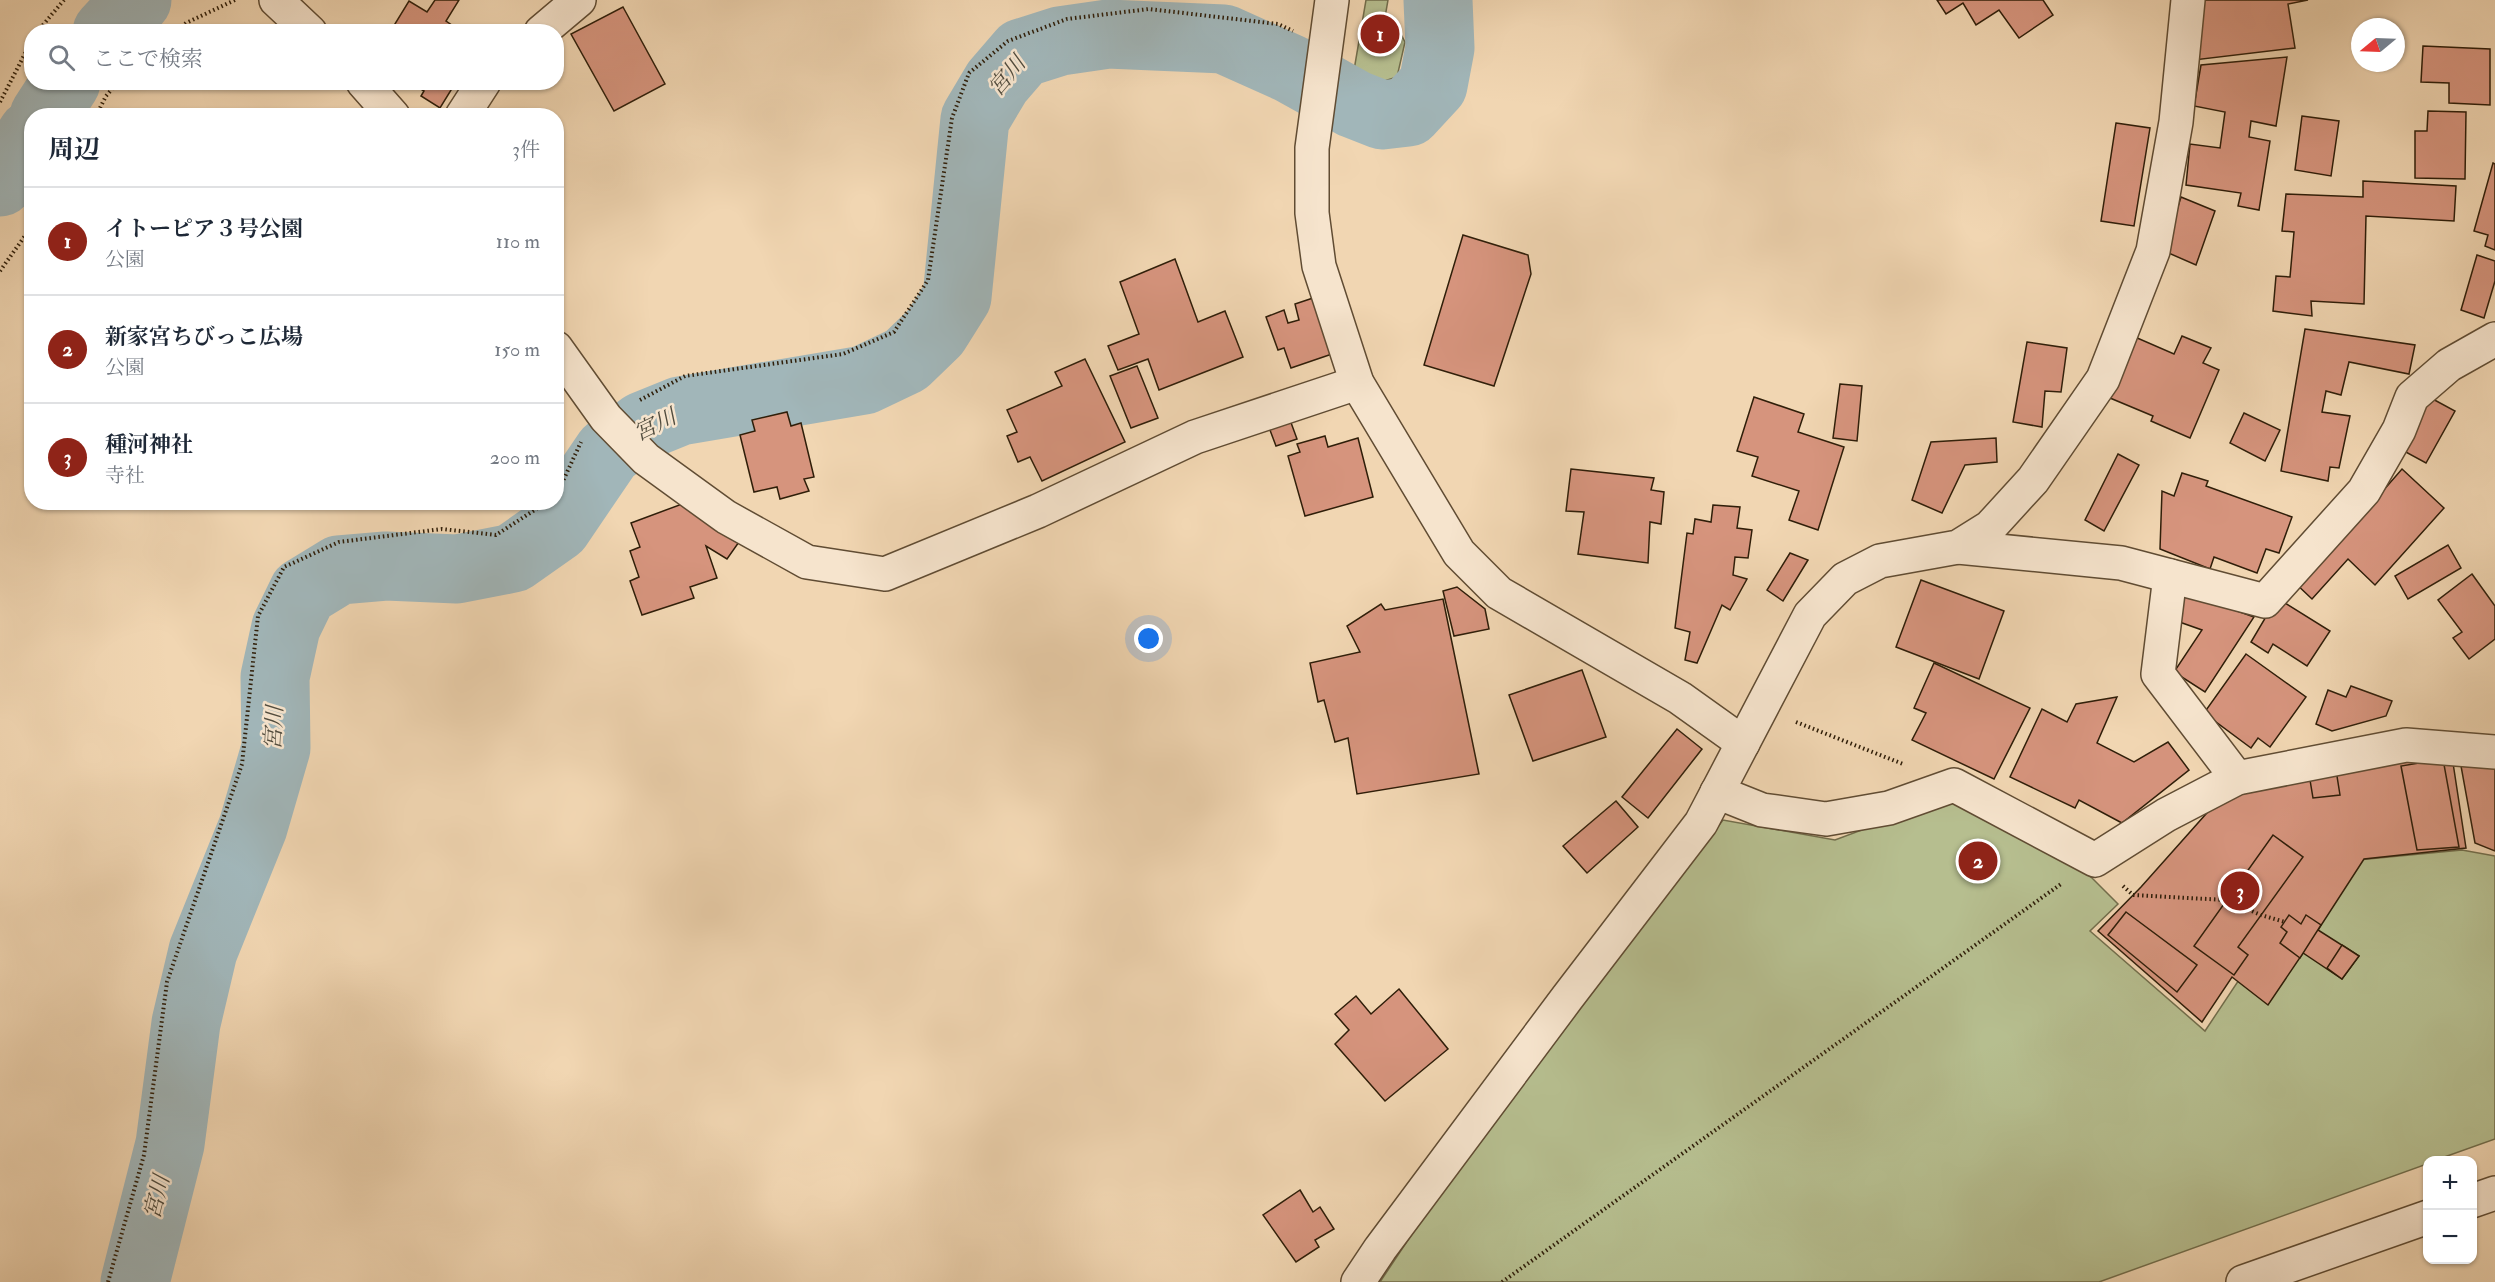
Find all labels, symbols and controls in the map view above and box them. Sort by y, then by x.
pin: 1 [1360,12,1400,57]
north arrow [2351,18,2405,72]
search box [24,24,564,90]
icon: search [45,41,78,74]
text: ここで検索 [93,45,203,73]
water label: 宮川 [982,49,1033,102]
text: 周辺 [48,134,100,166]
text: 3件 [512,137,540,162]
text: イトーピア３号公園 [105,215,303,243]
text: 1 [64,229,71,254]
text: 110 m [496,229,540,254]
text: 公園 [105,247,145,272]
text: 新家宮ちびっこ広場 [105,323,303,351]
text: 2 [62,337,73,362]
text: 150 m [494,337,540,362]
text: 公園 [105,355,145,380]
water label: 宮川 [629,402,683,447]
text: 種河神社 [105,431,193,459]
text: 3 [64,445,71,470]
text: 200 m [490,445,540,470]
text: 寺社 [105,463,145,488]
your location [1134,624,1163,653]
water label: 宮川 [259,703,289,751]
pin: 2 [1958,838,1998,884]
pin: 3 [2220,868,2260,914]
map controls [2423,1156,2477,1264]
button: + [2423,1156,2477,1210]
water label: 宮川 [138,1170,176,1222]
button: − [2423,1210,2477,1264]

